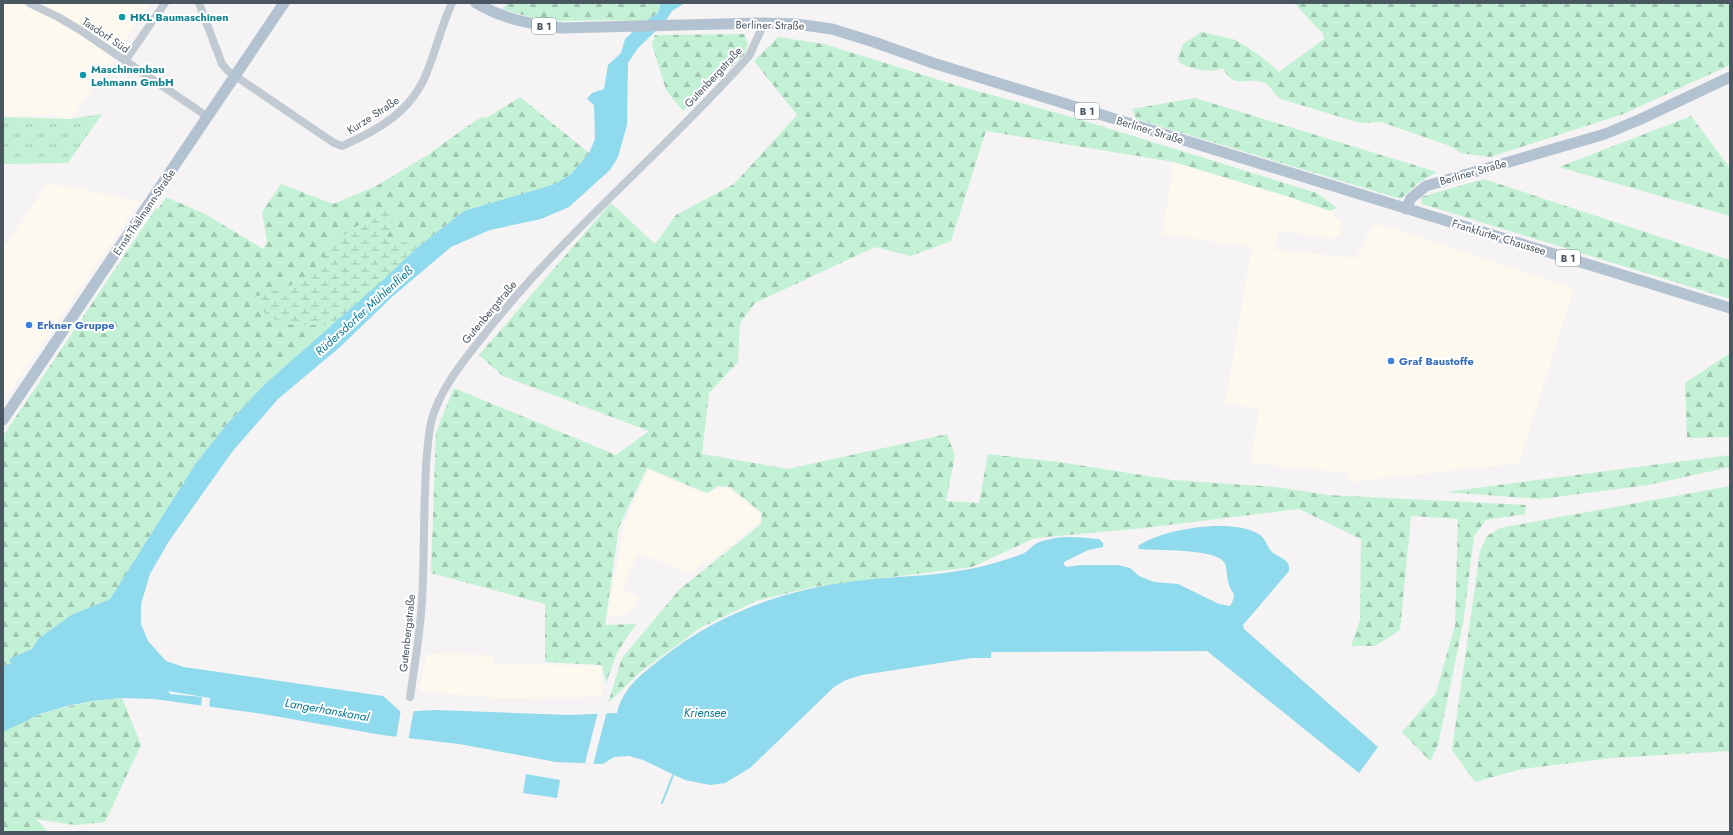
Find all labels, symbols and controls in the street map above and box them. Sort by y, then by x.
place label: HKL Baumaschinen [130,9,229,25]
marker: HKL Baumaschinen [117,12,127,22]
street label: Tasdorf Süd [79,13,133,57]
street label: Berliner Straße [735,16,805,34]
road number: B 1 [532,18,556,34]
street label: Gutenbergstraße [680,43,746,111]
place label: Maschinenbau Lehmann GmbH [91,61,174,90]
marker: Maschinenbau Lehmann GmbH [78,70,88,80]
street label: Kurze Straße [344,92,402,138]
road number: B 1 [1075,103,1099,119]
street label: Berliner Straße [1115,112,1186,148]
street label: Berliner Straße [1438,155,1509,189]
street label: Ernst-Thälmann-Straße [109,165,179,258]
street label: Frankfurter Chaussee [1450,215,1548,259]
road number: B 1 [1556,250,1580,266]
water label: Rüdersdorfer Mühlenfließ [311,262,417,360]
street label: Gutenbergstraße [458,277,520,347]
place label: Erkner Gruppe [37,317,115,333]
marker: Erkner Gruppe [24,320,34,330]
place label: Graf Baustoffe [1399,353,1474,369]
marker: Graf Baustoffe [1386,356,1396,366]
street label: Gutenbergstraße [395,593,419,673]
water label: Langerhanskanal [283,694,372,727]
water label: Kriensee [684,704,726,722]

